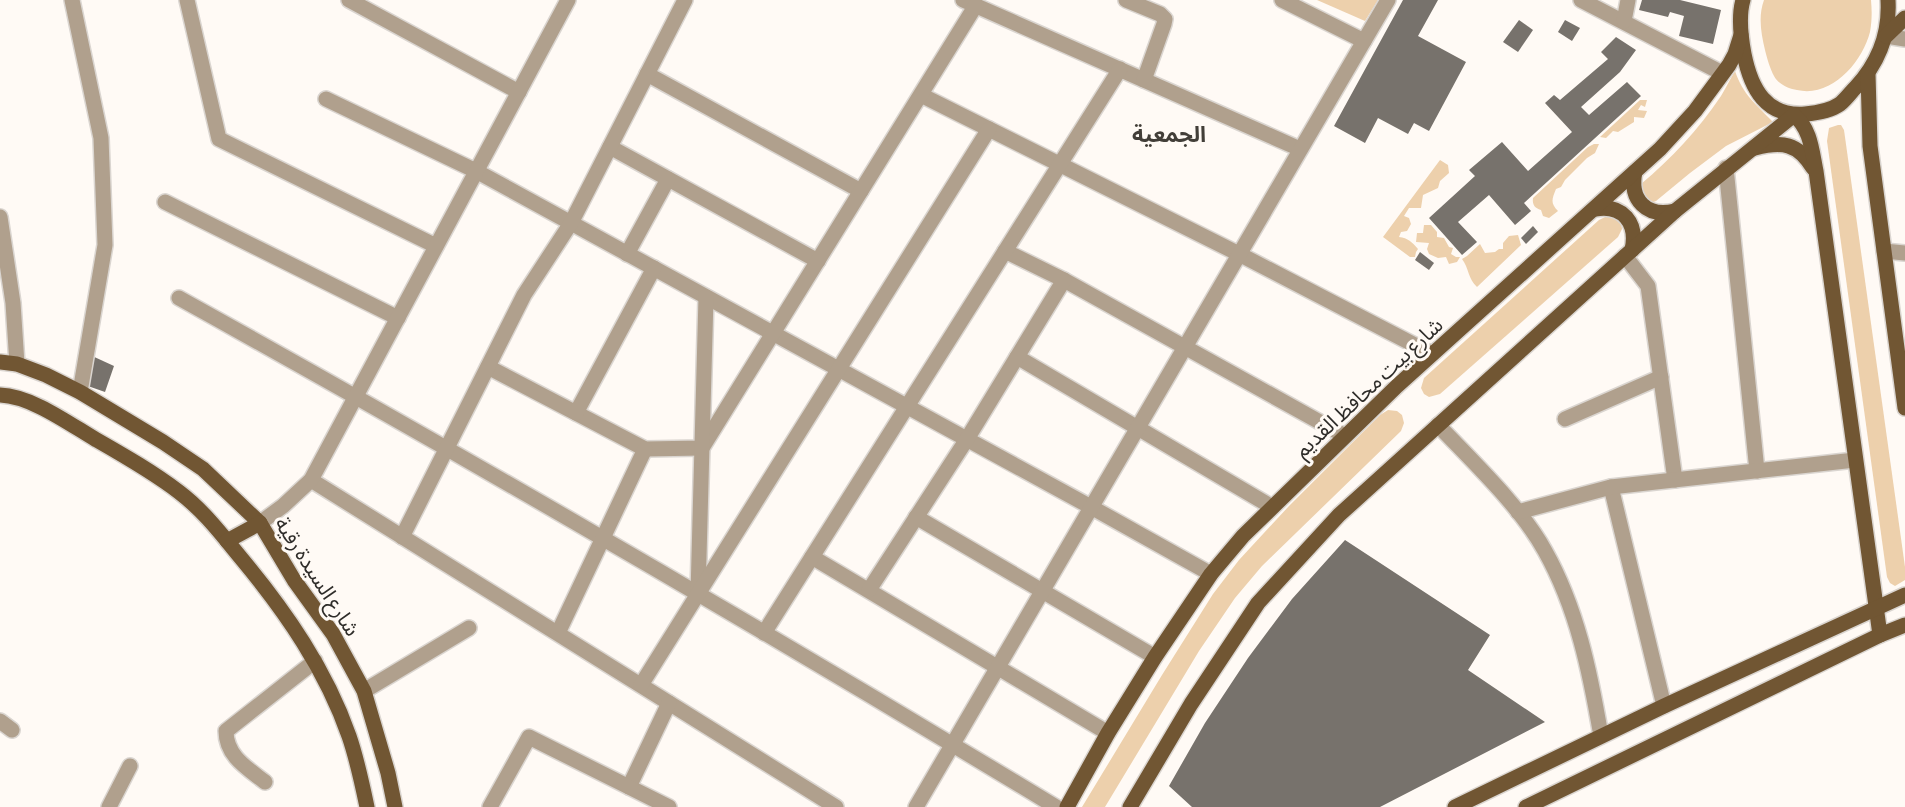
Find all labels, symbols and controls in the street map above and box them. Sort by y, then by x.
district label: الجمعية [1132,121,1206,147]
street label: شارع بيت محافظ القديم [1289,312,1450,465]
street label: شارع السيدة رقية [267,512,365,642]

